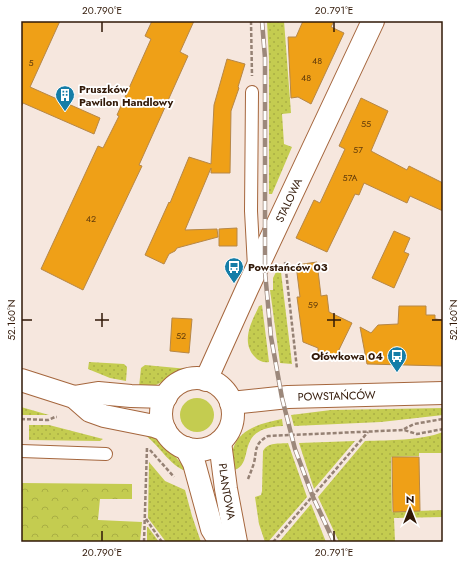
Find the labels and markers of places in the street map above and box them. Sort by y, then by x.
place label: Pruszków Pawilon Handlowy [79,81,174,110]
building icon: Pruszków Pawilon Handlowy [54,84,76,112]
bus stop icon: Powstańców 03 [223,256,245,284]
place label: Powstańców 03 [248,259,328,275]
bus stop icon: Ołówkowa 04 [386,345,408,373]
place label: Ołówkowa 04 [311,348,383,364]

